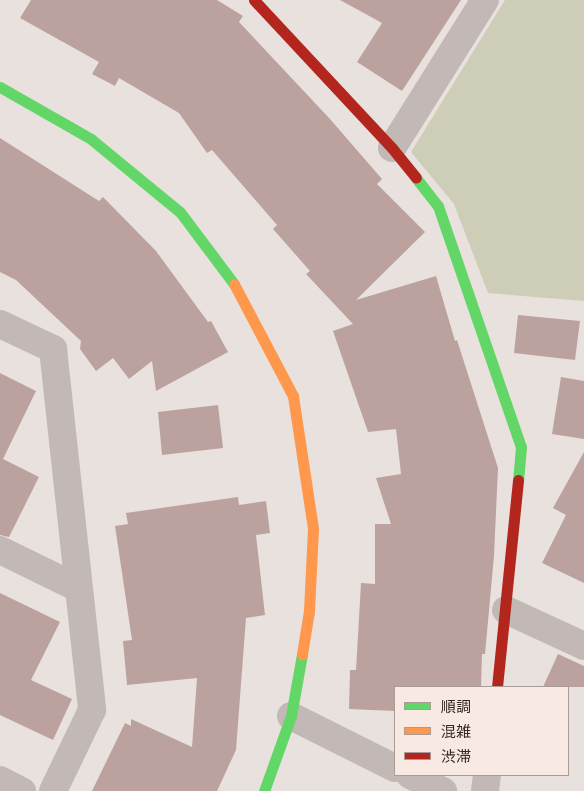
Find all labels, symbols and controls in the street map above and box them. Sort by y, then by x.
legend [394,686,569,776]
text: 順調 [441,698,471,716]
text: 混雑 [441,723,471,741]
text: 渋滞 [441,748,471,766]

